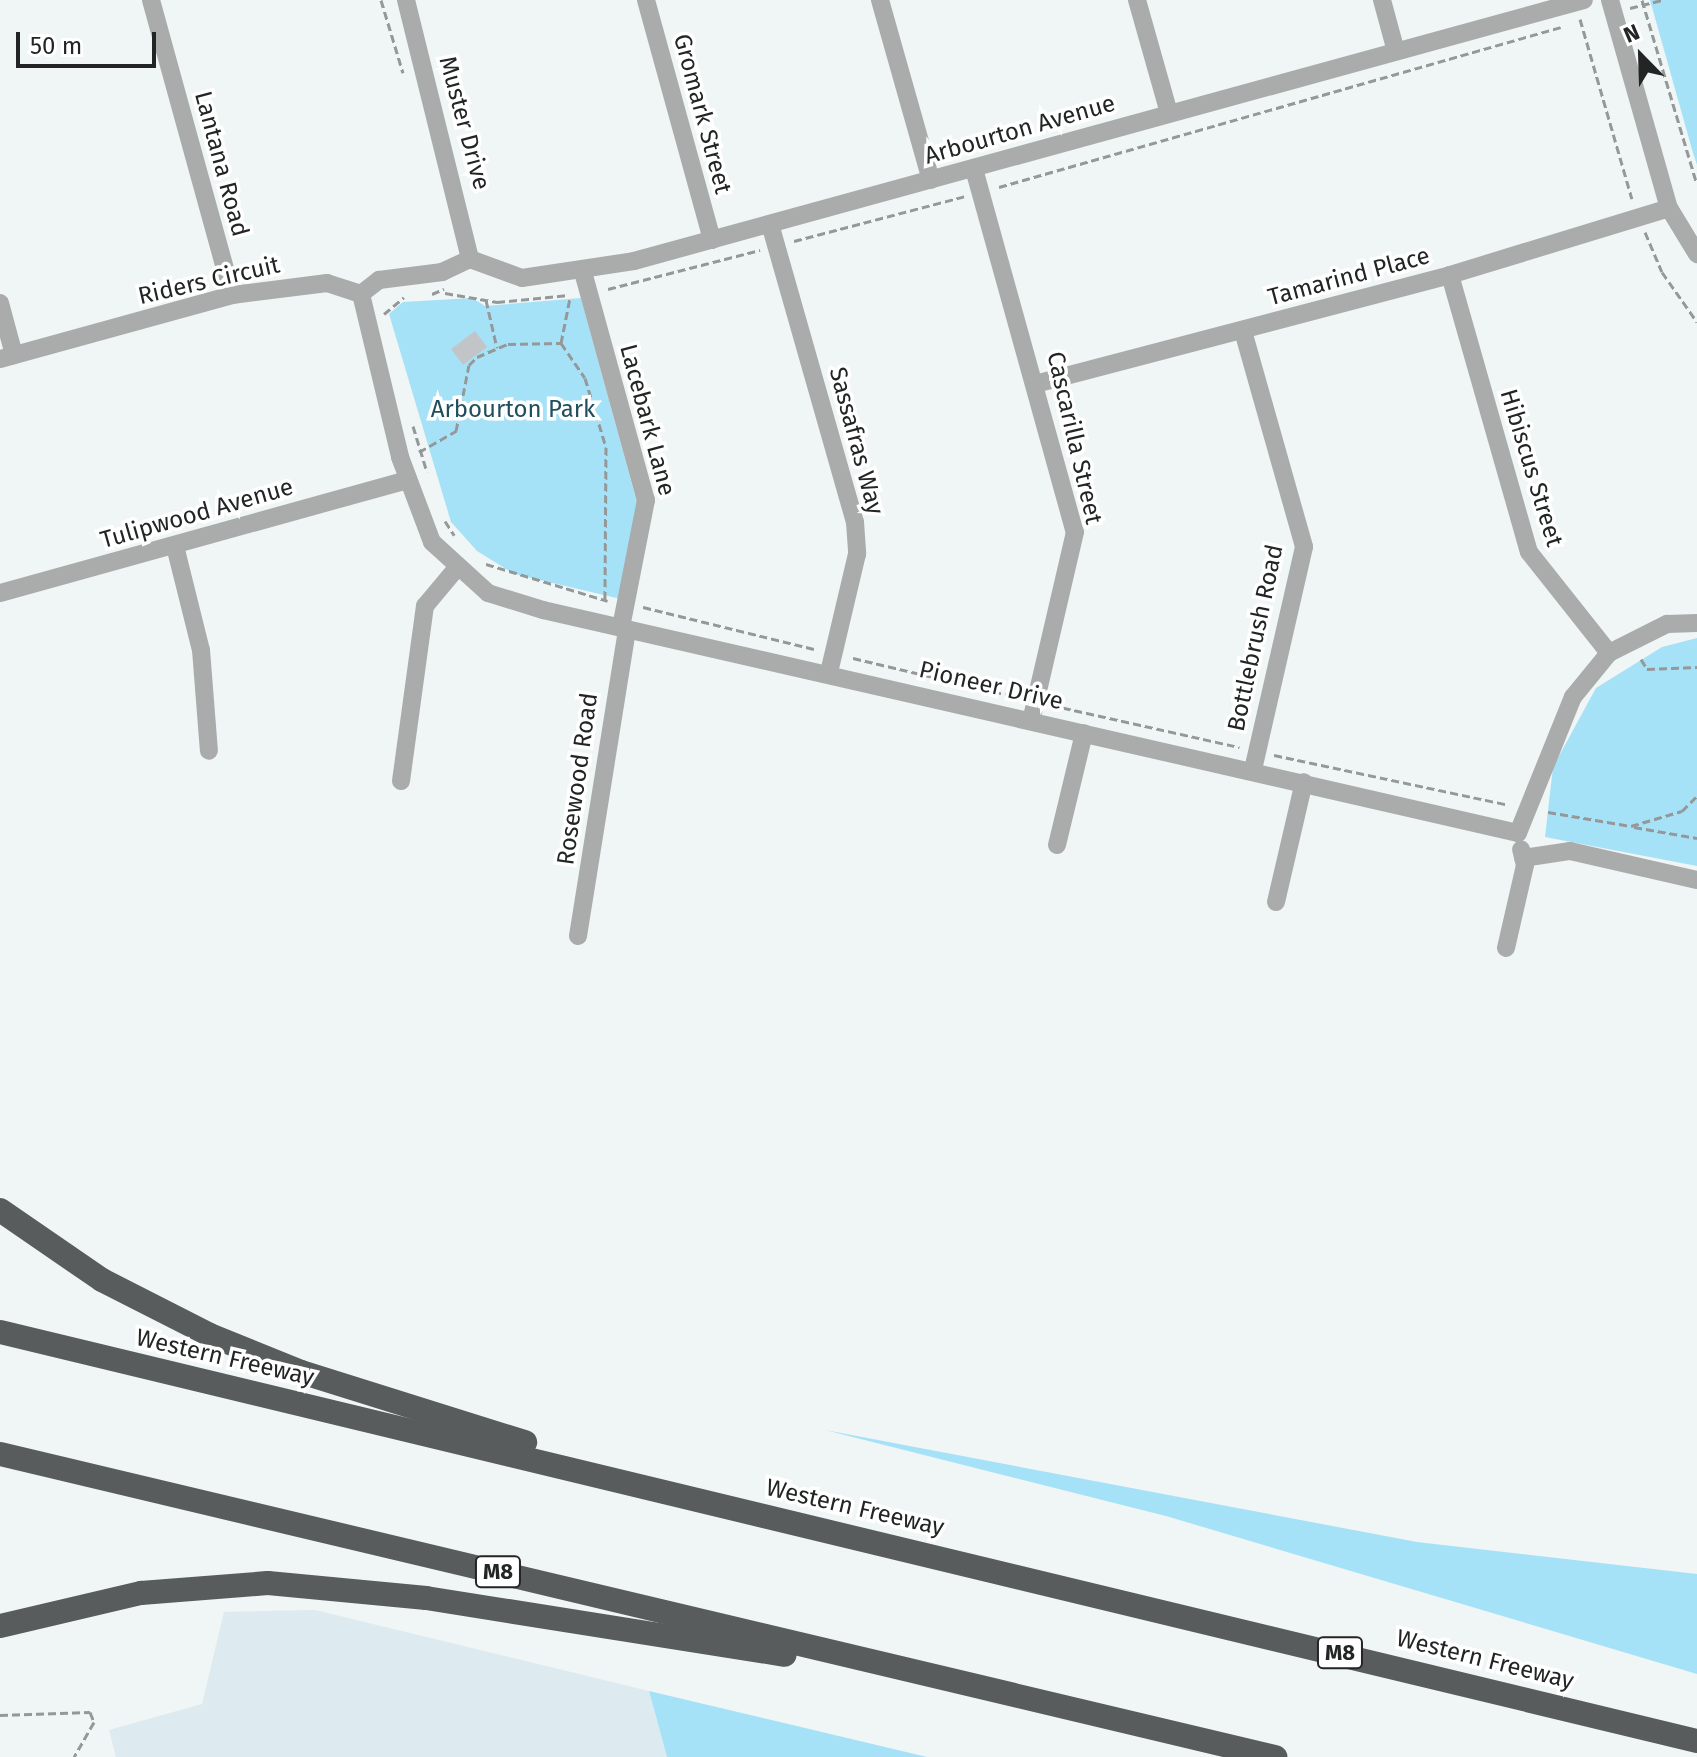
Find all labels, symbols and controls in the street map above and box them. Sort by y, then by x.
scale bar [20,16,160,66]
north arrow [1601,16,1681,96]
text: N [1619,18,1643,49]
street label: Gromark Street [667,31,737,197]
text: 50 m [30,32,82,60]
street label: Muster Drive [432,53,496,193]
street label: Lantana Road [188,88,254,240]
street label: Arbourton Avenue [921,89,1119,171]
street label: Tamarind Place [1265,242,1433,312]
street label: Riders Circuit [135,251,283,311]
street label: Lacebark Lane [613,341,681,499]
street label: Cascarilla Street [1040,349,1108,527]
street label: Sassafras Way [823,364,889,518]
street label: Hibiscus Street [1493,386,1569,550]
park label: Arbourton Park [431,396,595,424]
street label: Tulipwood Avenue [97,473,297,555]
street label: Bottlebrush Road [1222,542,1290,734]
street label: Pioneer Drive [916,655,1066,717]
street label: Rosewood Road [552,691,604,867]
street label: Western Freeway [133,1323,317,1393]
street label: Western Freeway [763,1473,947,1543]
road number: M8 [474,1554,522,1590]
street label: Western Freeway [1393,1624,1577,1696]
road number: M8 [1316,1635,1364,1671]

